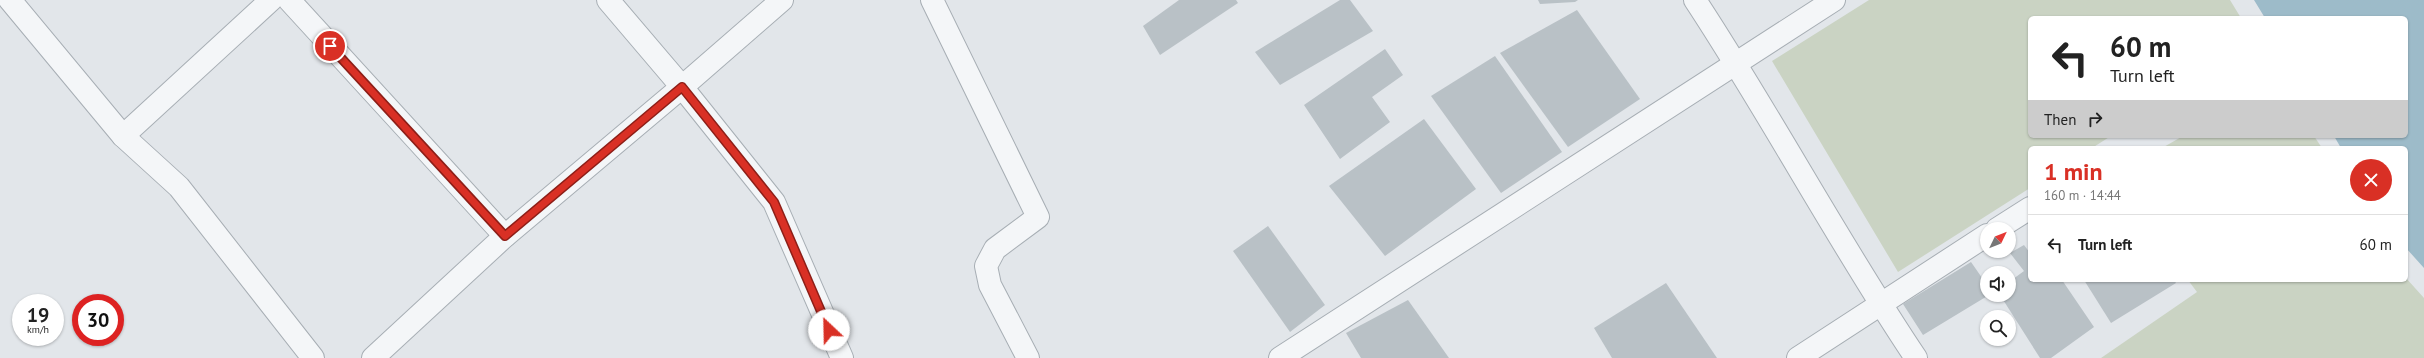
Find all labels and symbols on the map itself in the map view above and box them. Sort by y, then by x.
pin [313,29,347,63]
north arrow [1980,222,2016,258]
speed limit sign: 30 [72,294,124,346]
position arrow [808,309,850,351]

